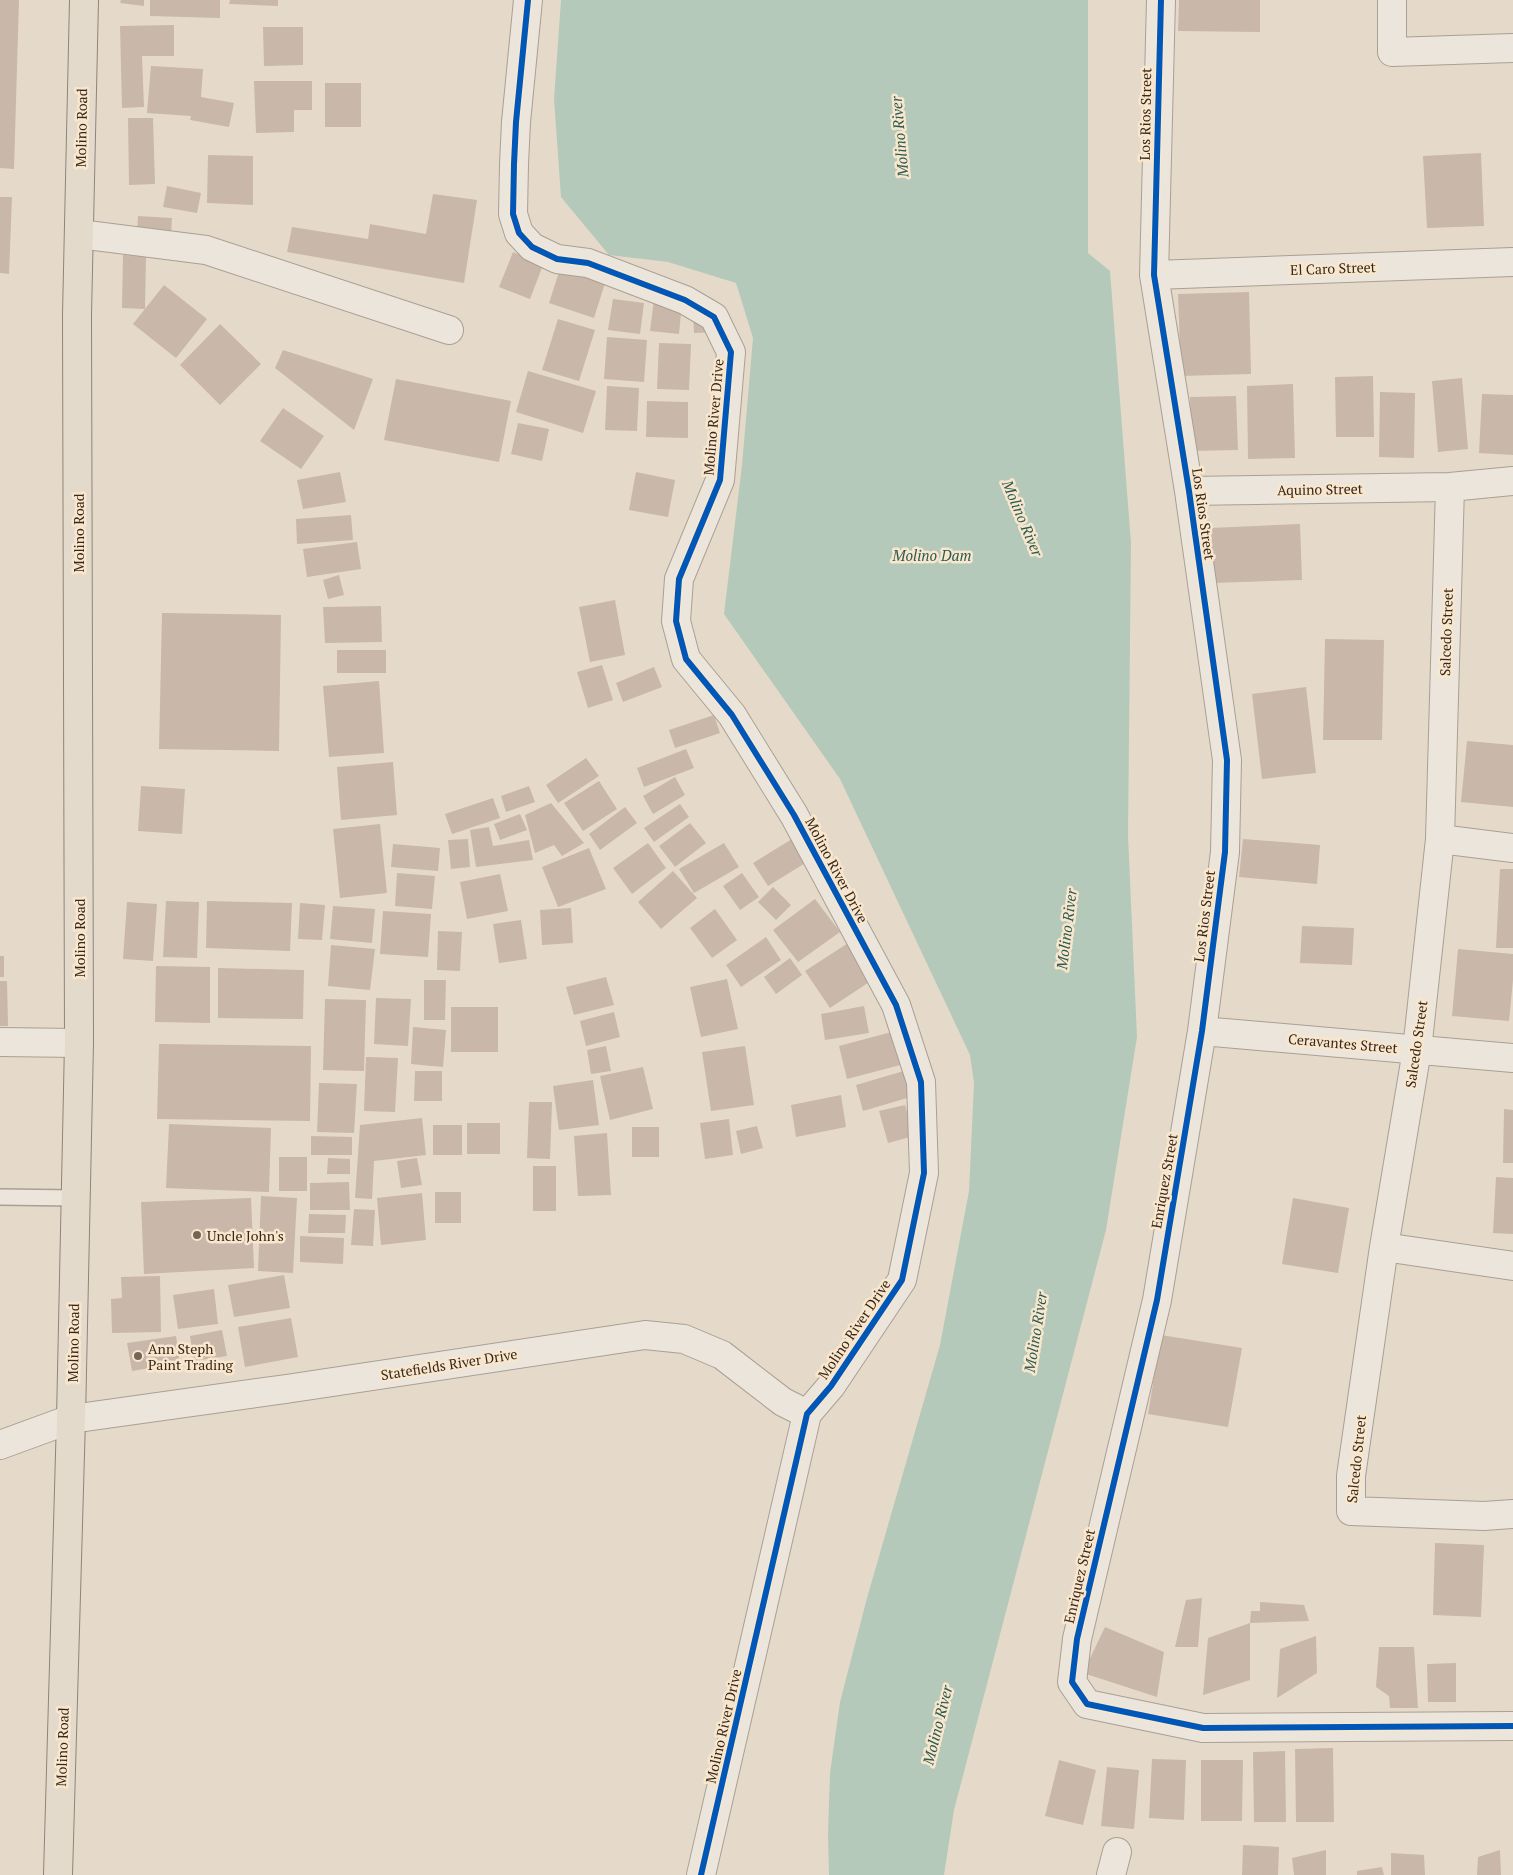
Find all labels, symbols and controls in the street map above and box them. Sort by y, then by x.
street label: Los Rios Street [1135,67,1155,160]
street label: Molino Road [71,88,91,168]
water label: Molino River [885,95,913,179]
street label: El Caro Street [1290,257,1377,279]
street label: Molino River Drive [698,358,728,476]
street label: Los Rios Street [1188,467,1220,562]
water label: Molino River [998,476,1049,560]
street label: Aquino Street [1277,479,1364,499]
street label: Molino Road [69,493,88,573]
water label: Molino Dam [892,545,971,565]
street label: Salcedo Street [1435,587,1457,676]
street label: Molino River Drive [801,814,873,926]
street label: Los Rios Street [1189,868,1219,963]
water label: Molino River [1051,886,1081,971]
street label: Molino Road [70,898,89,978]
street label: Salcedo Street [1400,998,1432,1089]
street label: Ceravantes Street [1288,1029,1399,1057]
street label: Enriquez Street [1146,1131,1182,1230]
place label: Uncle John's [207,1226,284,1245]
marker: Uncle John's [191,1229,203,1241]
street label: Molino River Drive [813,1275,895,1383]
water label: Molino River [1019,1289,1051,1375]
street label: Molino Road [63,1303,83,1383]
place label: Ann Steph Paint Trading [148,1339,234,1374]
street label: Statefields River Drive [379,1344,519,1384]
marker: Ann Steph Paint Trading [132,1350,144,1362]
street label: Salcedo Street [1342,1413,1370,1504]
street label: Enriquez Street [1059,1526,1099,1625]
street label: Molino River Drive [701,1667,745,1785]
water label: Molino River [917,1682,957,1768]
street label: Molino Road [51,1707,73,1787]

